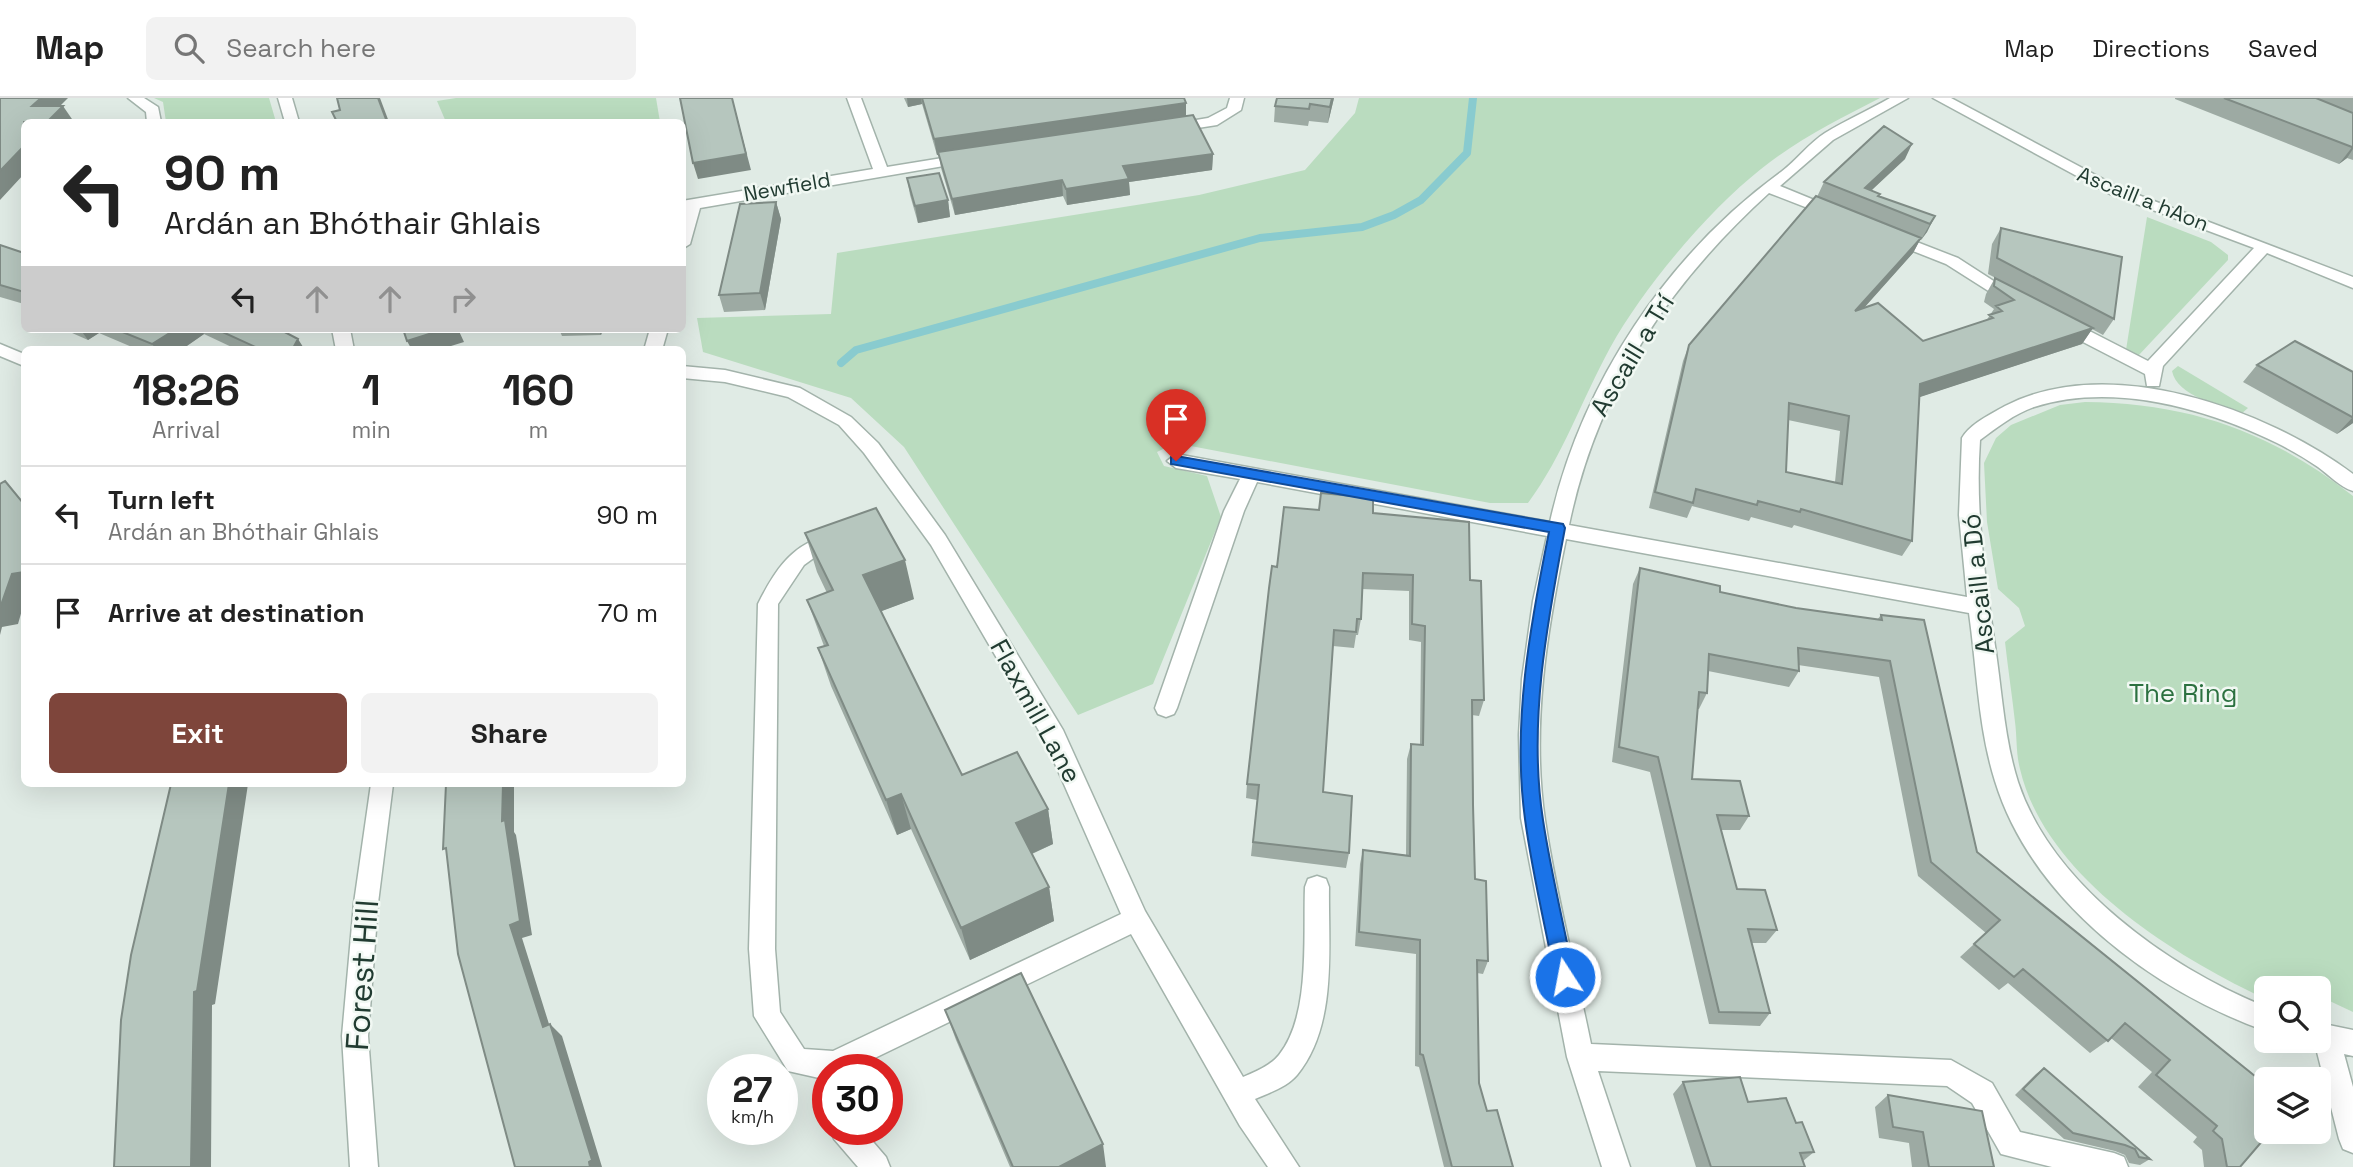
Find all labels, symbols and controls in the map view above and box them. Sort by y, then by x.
search box [146,17,636,80]
text: Map [35,27,104,69]
icon: search [170,29,208,67]
text: Search here [226,31,376,65]
text: Map [2004,33,2054,64]
text: Directions [2092,33,2210,64]
text: Saved [2248,33,2318,64]
text: 90 m [164,142,280,204]
icon: left [49,147,140,238]
street label: Ascaill a hAon [2074,160,2213,237]
street label: Newfield [741,166,833,207]
text: Ardán an Bhóthair Ghlais [164,203,541,243]
icon: left [225,280,263,318]
icon: ahead [298,280,336,318]
icon: ahead [371,280,409,318]
icon: right [444,280,482,318]
street label: Ascaill a Trí [1582,287,1682,422]
text: 18:26 [132,364,240,417]
text: 1 [362,364,381,417]
text: 160 [502,364,575,417]
pin [1146,389,1206,461]
icon: arrive [1157,400,1195,438]
text: Arrival [152,415,220,445]
text: min [351,415,391,445]
text: m [529,415,548,445]
text: Turn left [108,483,215,517]
icon: left [49,496,87,534]
text: 90 m [596,498,658,532]
street label: Ascaill a Dó [1954,512,2002,656]
text: Ardán an Bhóthair Ghlais [108,517,379,547]
icon: arrive [49,594,87,632]
text: Arrive at destination [108,596,365,630]
text: 70 m [598,596,658,630]
street label: Flaxmill Lane [982,633,1090,789]
park label: The Ring [2129,676,2237,710]
button: Exit [49,693,347,773]
button: Share [361,693,658,773]
street label: Forest Hill [337,898,387,1052]
position arrow [1528,940,1602,1014]
map controls [2254,976,2331,1144]
button: search [2254,976,2331,1053]
speed limit sign: 30 [812,1054,903,1145]
button: layers [2254,1067,2331,1144]
text: 27 [733,1068,772,1112]
text: km/h [731,1105,774,1128]

